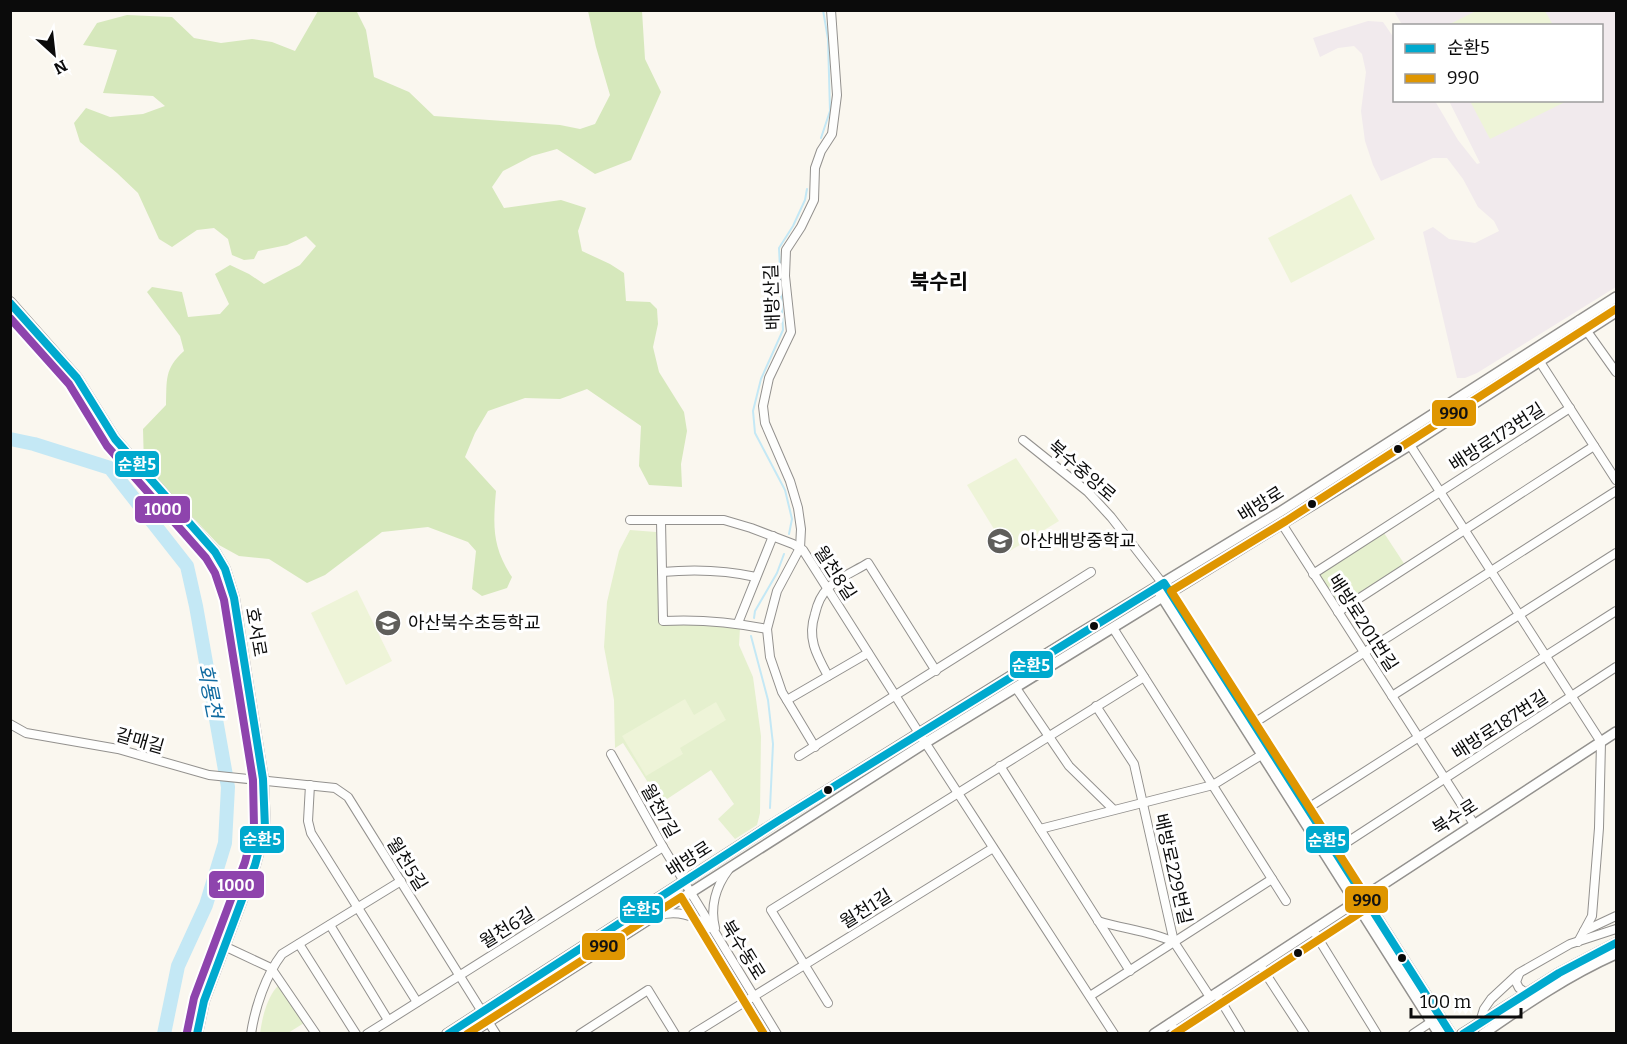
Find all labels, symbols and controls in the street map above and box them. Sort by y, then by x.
north arrow [24,24,84,84]
legend [1393,24,1603,102]
text: 순환5 [1447,37,1490,59]
text: N [51,56,70,78]
text: 990 [1447,67,1480,89]
street label: 배방산길 [760,264,784,330]
district label: 북수리 [910,269,968,295]
street label: 배방로173번길 [1445,398,1549,476]
line badge: 990 [1431,399,1477,427]
text: 990 [1439,404,1469,423]
street label: 북수중앙로 [1044,436,1120,506]
unlabelled marker [1392,443,1404,455]
line badge: 순환5 [114,450,160,478]
text: 순환5 [118,455,156,474]
street label: 배방로 [1234,482,1288,526]
line badge: 1000 [134,495,191,524]
unlabelled marker [1306,498,1318,510]
text: 1000 [144,500,182,519]
school or university icon: 아산배방중학교 [985,526,1015,556]
place label: 아산배방중학교 [1020,530,1136,552]
street label: 월천8길 [809,542,861,604]
street label: 배방로201번길 [1323,570,1403,676]
street label: 호서로 [241,606,271,658]
school or university icon: 아산북수초등학교 [373,608,403,638]
place label: 아산북수초등학교 [408,612,540,634]
unlabelled marker [1088,620,1100,632]
line badge: 순환5 [1009,650,1054,679]
text: 순환5 [1012,656,1050,675]
water label: 회룡천 [193,662,228,723]
street label: 배방로187번길 [1448,686,1552,764]
street label: 갈매길 [113,724,167,758]
street label: 월천7길 [636,780,684,842]
unlabelled marker [822,784,834,796]
street label: 북수로 [1428,794,1482,840]
street label: 배방로229번길 [1150,812,1196,926]
line badge: 순환5 [239,825,285,854]
line badge: 순환5 [1305,825,1350,854]
text: 순환5 [243,830,281,849]
text: 순환5 [1308,831,1346,850]
street label: 월천5길 [382,833,432,895]
street label: 배방로 [662,836,716,882]
line badge: 1000 [208,870,265,899]
text: 1000 [217,876,255,895]
street label: 월천1길 [836,885,896,933]
line badge: 990 [1344,885,1389,914]
text: 990 [1352,891,1382,910]
line badge: 순환5 [619,895,664,924]
text: 순환5 [622,900,660,919]
street label: 월천6길 [476,903,538,953]
street label: 북수동로 [716,916,770,984]
line badge: 990 [581,932,626,961]
text: 990 [589,937,619,956]
unlabelled marker [1292,947,1304,959]
unlabelled marker [1396,952,1408,964]
scale bar [1411,981,1520,1019]
text: 100 m [1420,991,1471,1013]

